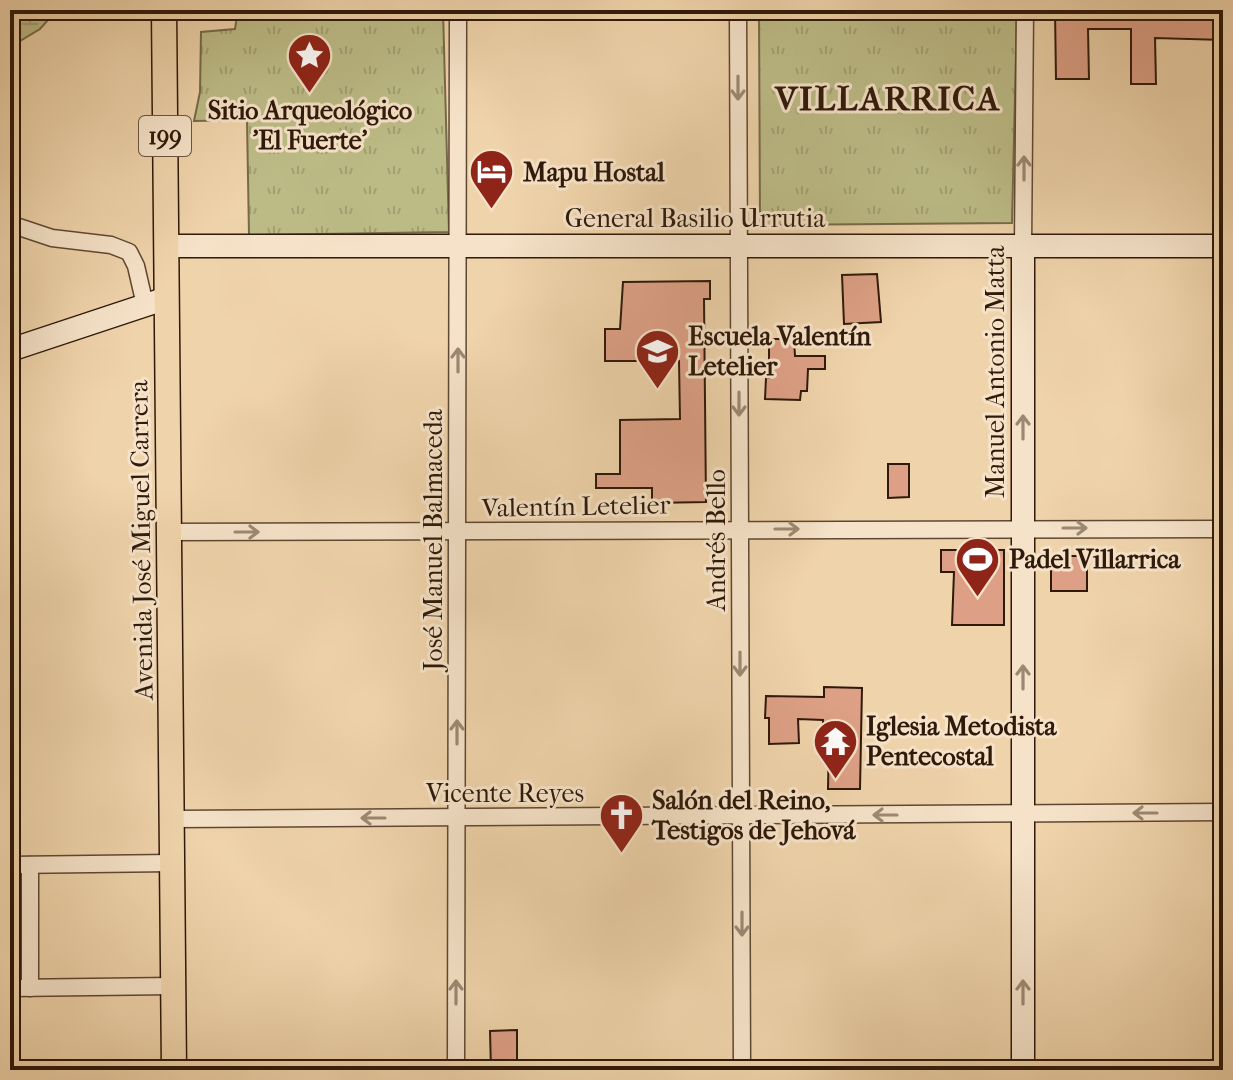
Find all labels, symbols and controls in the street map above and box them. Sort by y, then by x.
place icon: Sitio Arqueológico 'El Fuerte' [286,31,334,94]
one-way arrow [731,74,746,101]
district label: VILLARRICA [774,79,1001,119]
place label: Sitio Arqueológico 'El Fuerte' [208,95,412,156]
road number: 199 [139,116,191,156]
hotel icon: Mapu Hostal [468,148,516,211]
one-way arrow [1016,155,1032,182]
place label: Mapu Hostal [523,157,665,188]
street label: General Basilio Urrutia [565,203,826,234]
street label: Manuel Antonio Matta [980,245,1011,498]
place label: Escuela Valentín Letelier [688,321,872,382]
school or university icon: Escuela Valentín Letelier [633,327,681,390]
one-way arrow [450,347,466,374]
street label: Avenida José Miguel Carrera [123,379,160,701]
one-way arrow [731,390,747,417]
street label: José Manuel Balmaceda [418,408,449,673]
one-way arrow [1015,414,1031,441]
street label: Andrés Bello [701,469,732,612]
street label: Valentín Letelier [480,489,671,524]
one-way arrow [1061,520,1088,536]
one-way arrow [773,521,800,537]
one-way arrow [233,524,260,540]
sports icon: Padel Villarrica [954,535,1002,598]
place label: Padel Villarrica [1009,544,1181,575]
one-way arrow [732,650,748,677]
one-way arrow [1015,664,1031,691]
place label: Iglesia Metodista Pentecostal [866,711,1057,772]
temple icon: Iglesia Metodista Pentecostal [811,717,859,780]
one-way arrow [449,719,465,746]
street label: Vicente Reyes [425,778,584,809]
place label: Salón del Reino, Testigos de Jehová [651,785,856,846]
church icon: Salón del Reino, Testigos de Jehová [597,791,645,854]
one-way arrow [1132,805,1159,821]
one-way arrow [872,807,899,823]
one-way arrow [360,810,387,826]
one-way arrow [734,910,749,937]
one-way arrow [448,979,464,1006]
one-way arrow [1015,979,1031,1006]

